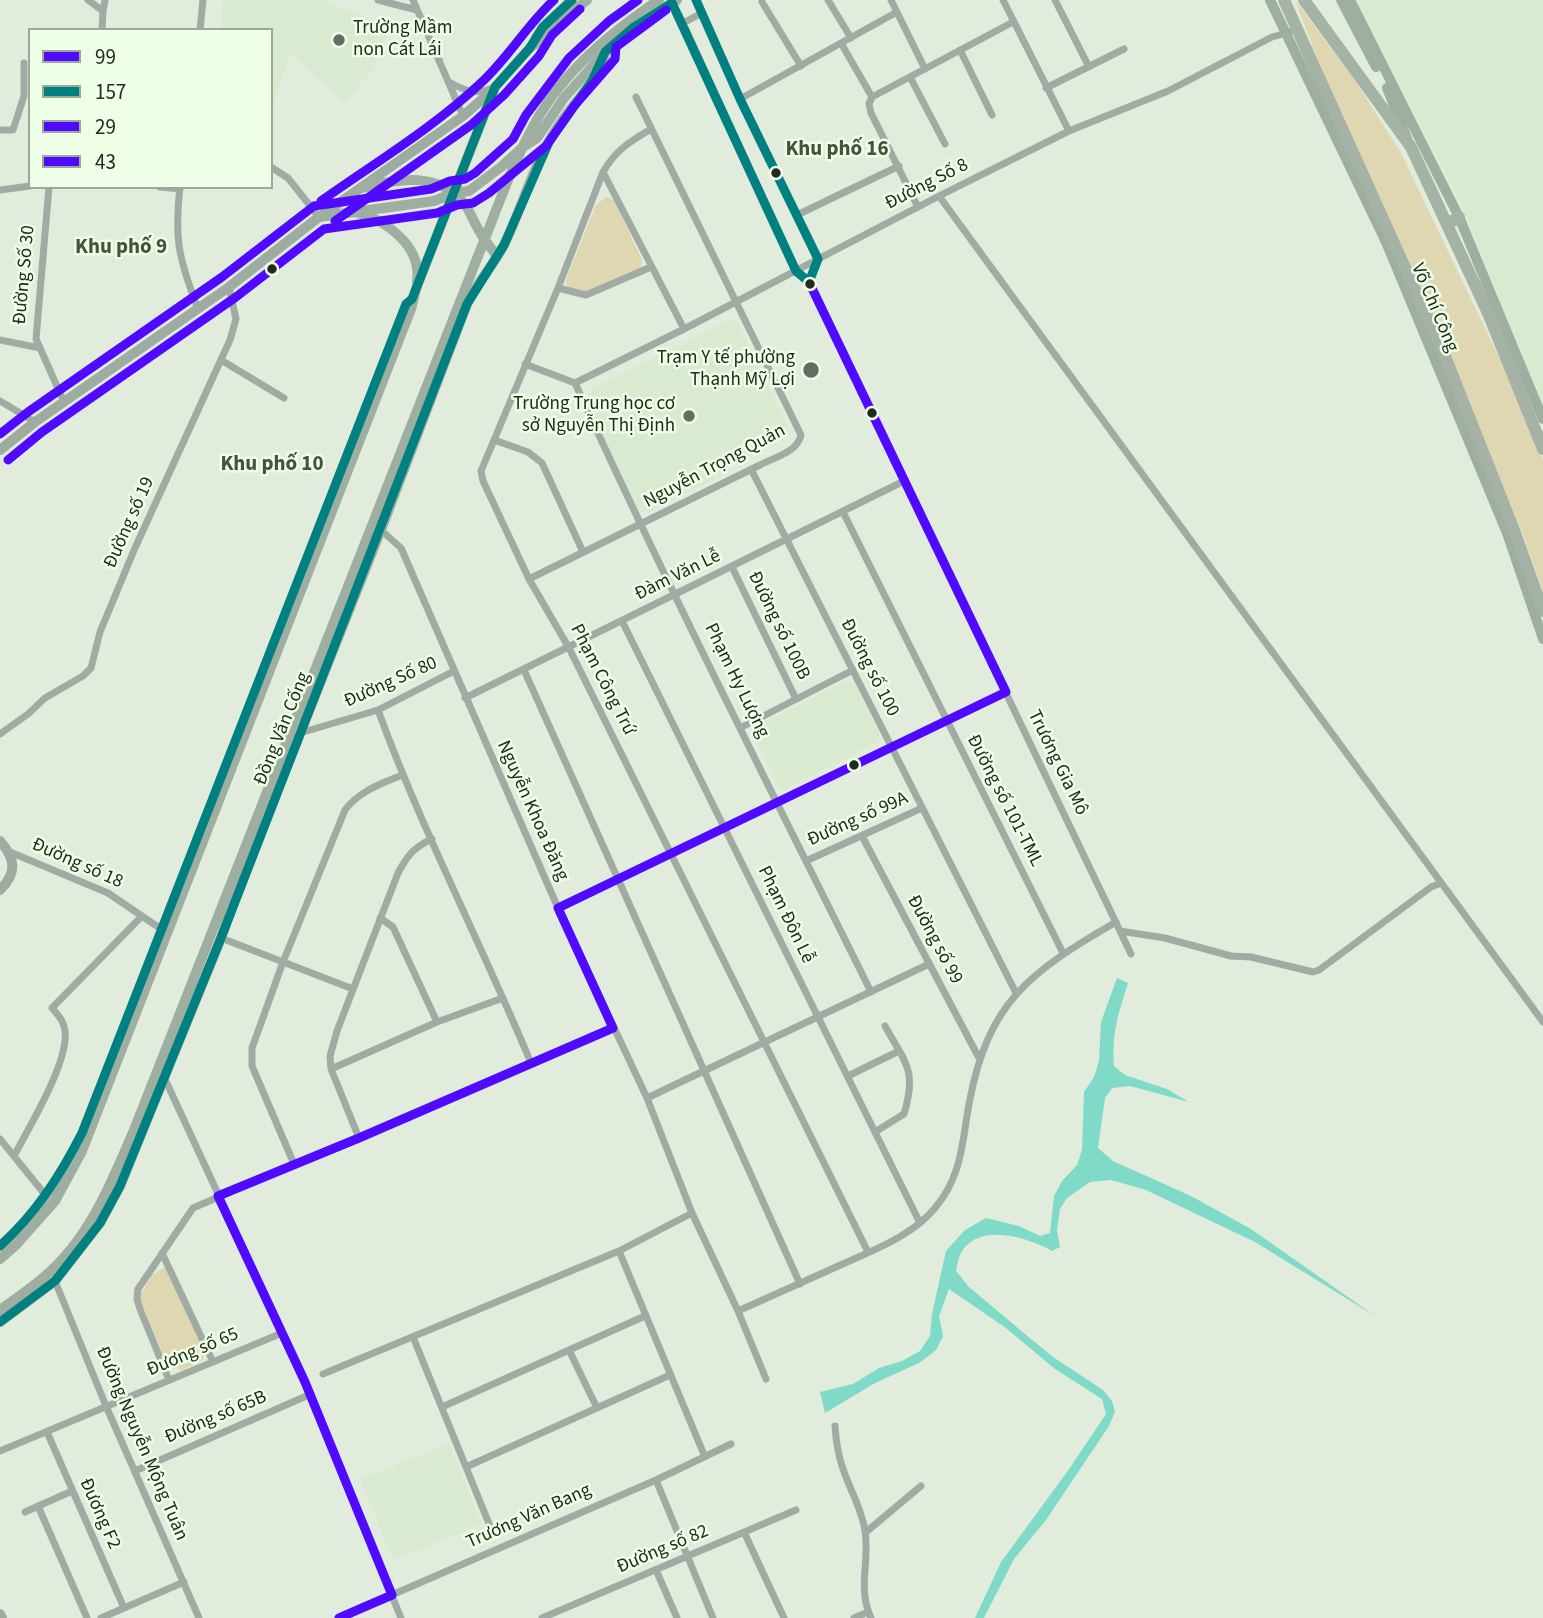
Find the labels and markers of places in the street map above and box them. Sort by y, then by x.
place label: Trường Mầm non Cát Lái [353,18,452,62]
marker: Trường Mầm non Cát Lái [331,32,347,48]
unlabelled marker [769,166,783,180]
unlabelled marker [265,262,279,276]
unlabelled marker [803,277,817,291]
place label: Trạm Y tế phường Thạnh Mỹ Lợi [657,348,795,392]
marker: Trạm Y tế phường Thạnh Mỹ Lợi [801,360,821,380]
place label: Trường Trung học cơ sở Nguyễn Thị Định [513,394,675,438]
unlabelled marker [865,406,879,420]
marker: Trường Trung học cơ sở Nguyễn Thị Định [681,408,697,424]
unlabelled marker [847,758,861,772]

